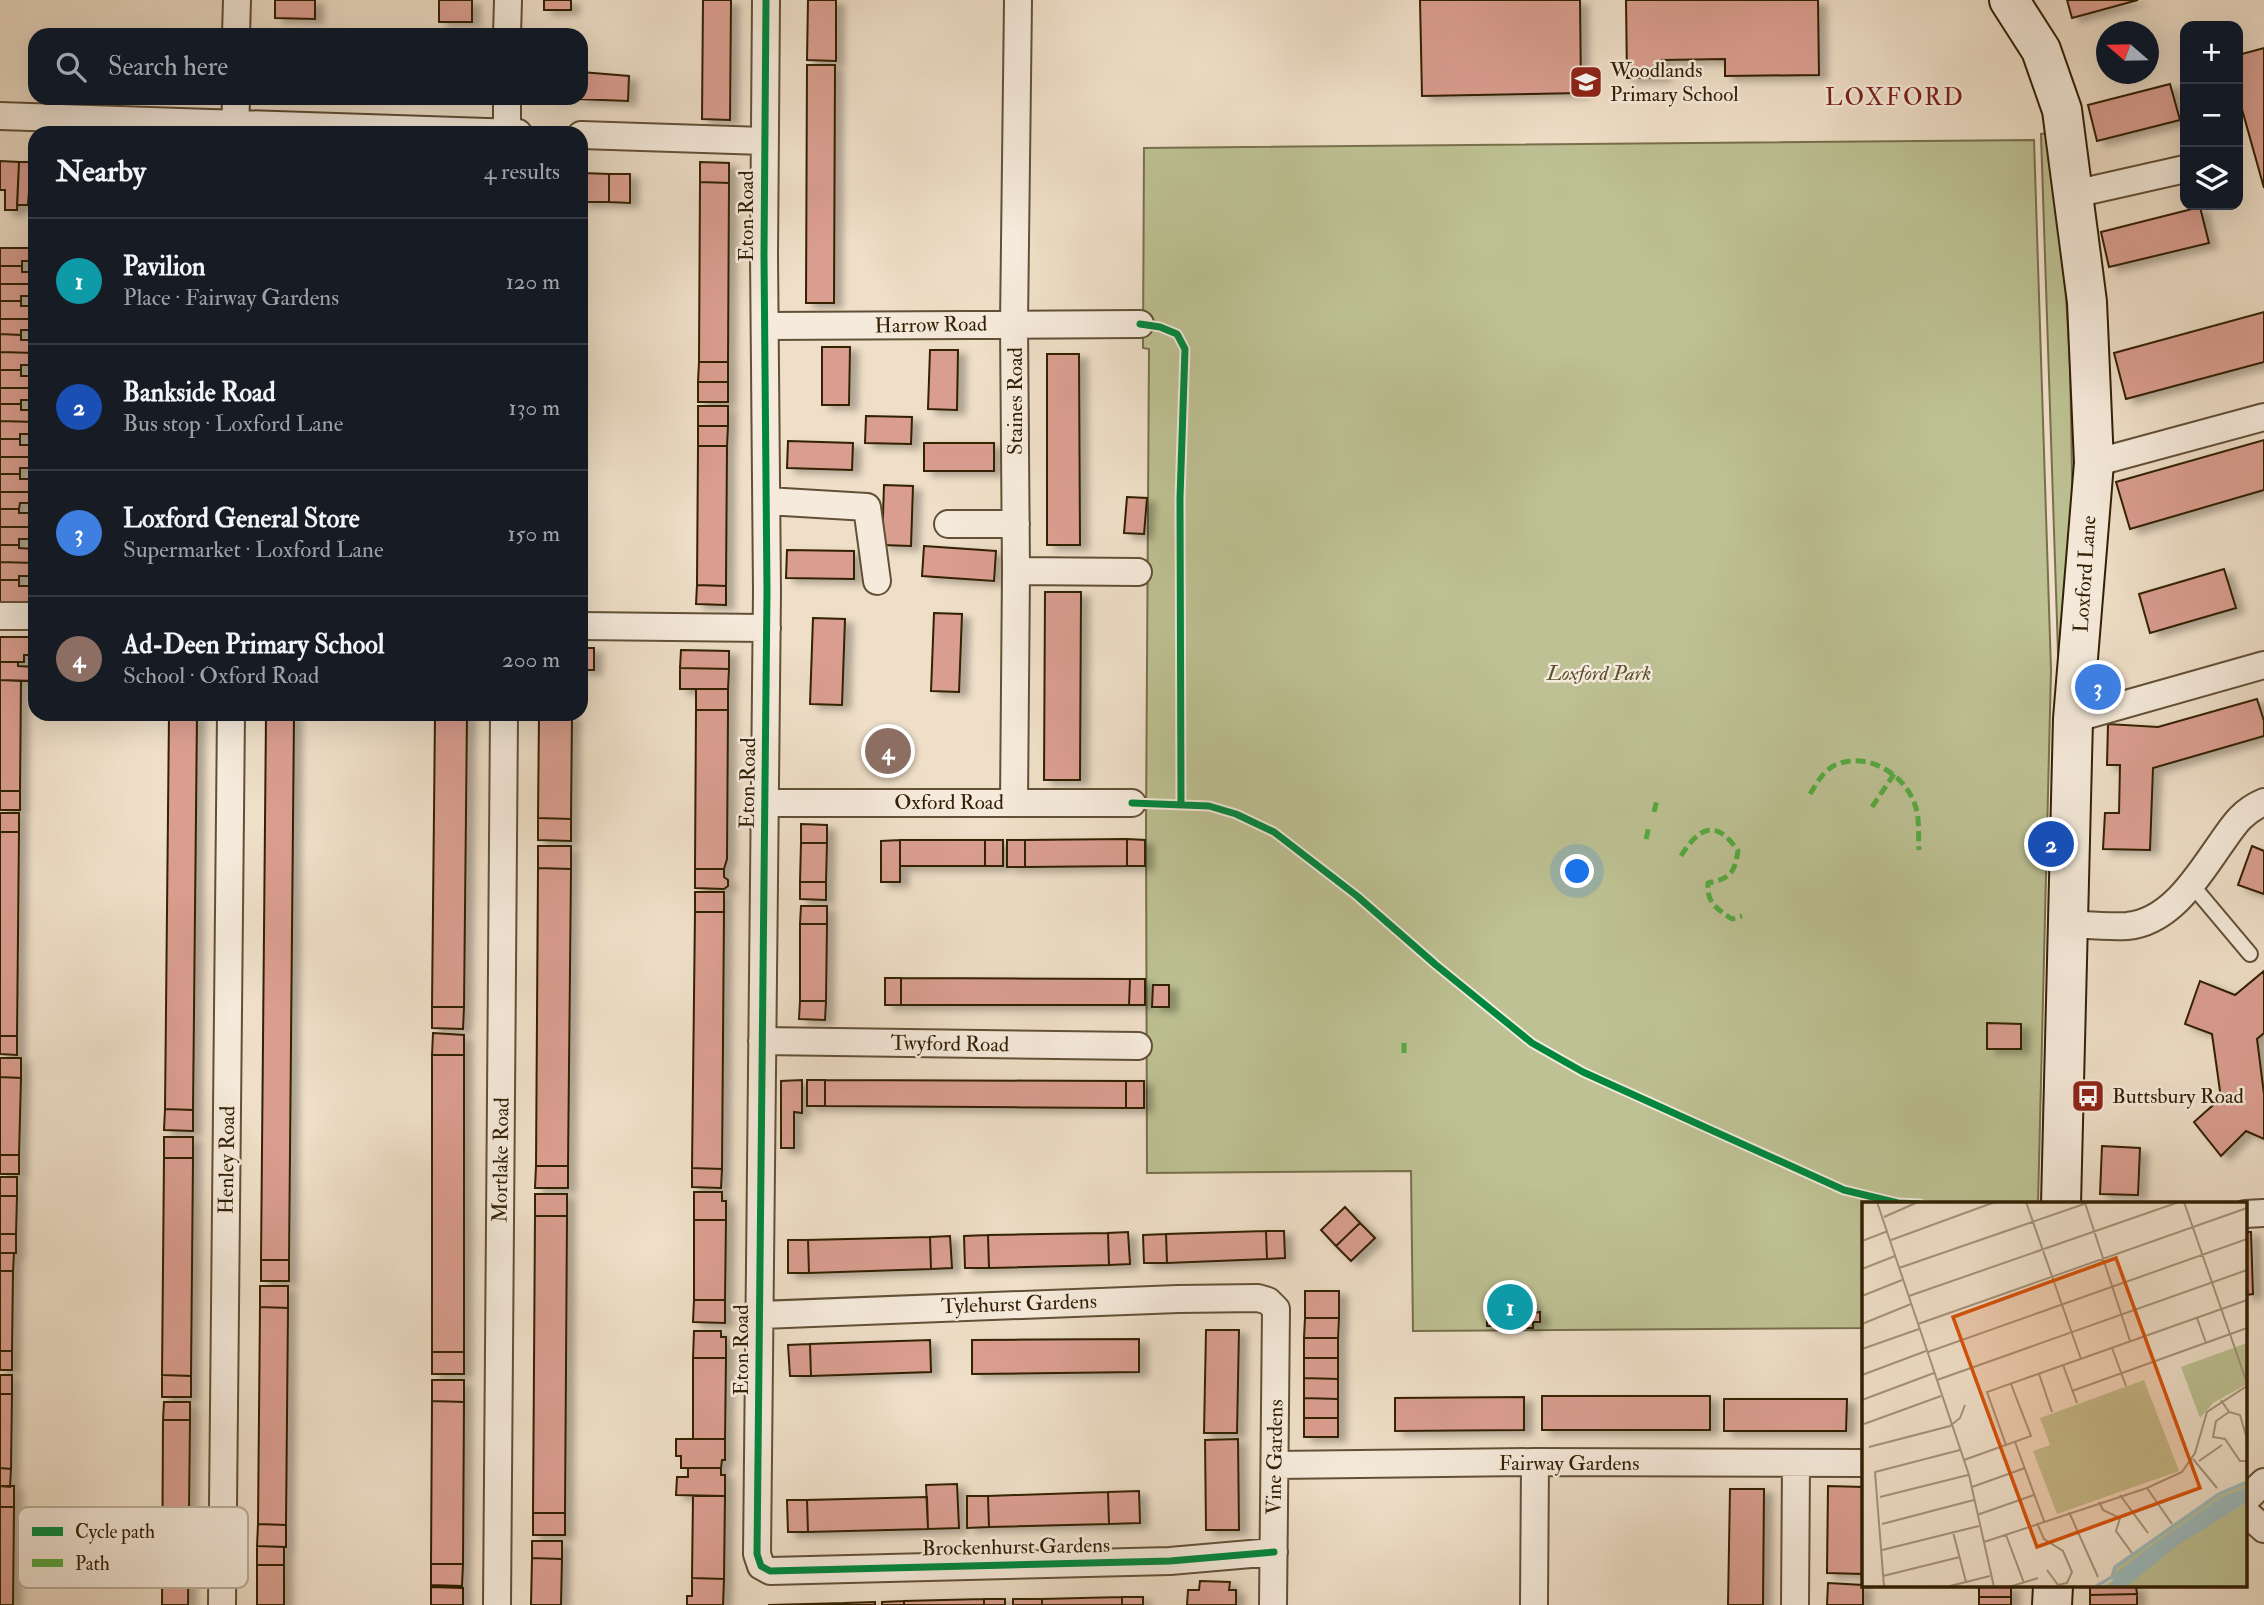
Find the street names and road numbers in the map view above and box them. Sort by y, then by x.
street label: Eton Road [733,170,760,262]
street label: Harrow Road [874,311,988,339]
street label: Staines Road [1002,346,1029,455]
street label: Loxford Lane [2067,514,2103,633]
street label: Eton Road [734,737,762,829]
street label: Oxford Road [894,789,1004,816]
street label: Twyford Road [890,1029,1010,1059]
street label: Mortlake Road [486,1096,516,1223]
street label: Henley Road [213,1105,241,1214]
street label: Tylehurst Gardens [941,1288,1097,1320]
street label: Eton Road [728,1304,755,1396]
street label: Vine Gardens [1260,1399,1290,1515]
street label: Fairway Gardens [1499,1450,1639,1477]
street label: Brockenhurst Gardens [922,1532,1110,1562]

